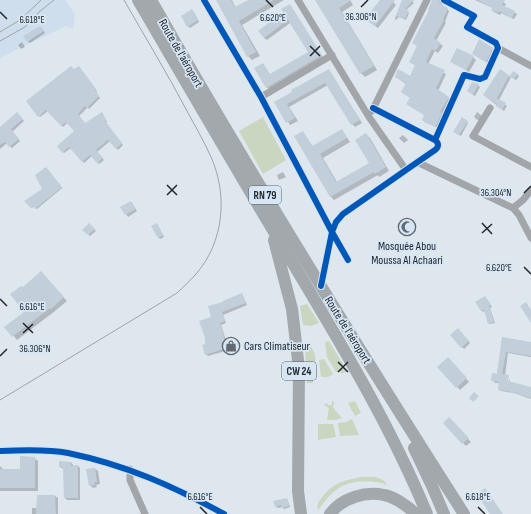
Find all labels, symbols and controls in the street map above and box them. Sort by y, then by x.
text: 36.306°N [345,11,377,23]
text: 6.620°E [260,12,286,24]
text: 6.618°E [19,14,45,26]
street label: Route de l'aéroport [155,16,206,90]
road number: RN 79 [249,186,281,204]
text: 36.304°N [481,187,511,199]
mosque icon: Mosquée Abou Moussa Al Achaari [397,217,417,237]
place label: Mosquée Abou Moussa Al Achaari [371,239,443,268]
text: 6.620°E [486,262,512,274]
street label: Route de l'aéroport [321,294,374,367]
text: 6.616°E [19,301,45,313]
shop icon: Cars Climatiseur [221,336,241,356]
place label: Cars Climatiseur [244,339,311,354]
text: 36.306°N [19,343,51,355]
road number: CW 24 [282,362,316,380]
text: 6.616°E [187,491,213,503]
text: 6.618°E [465,491,491,503]

